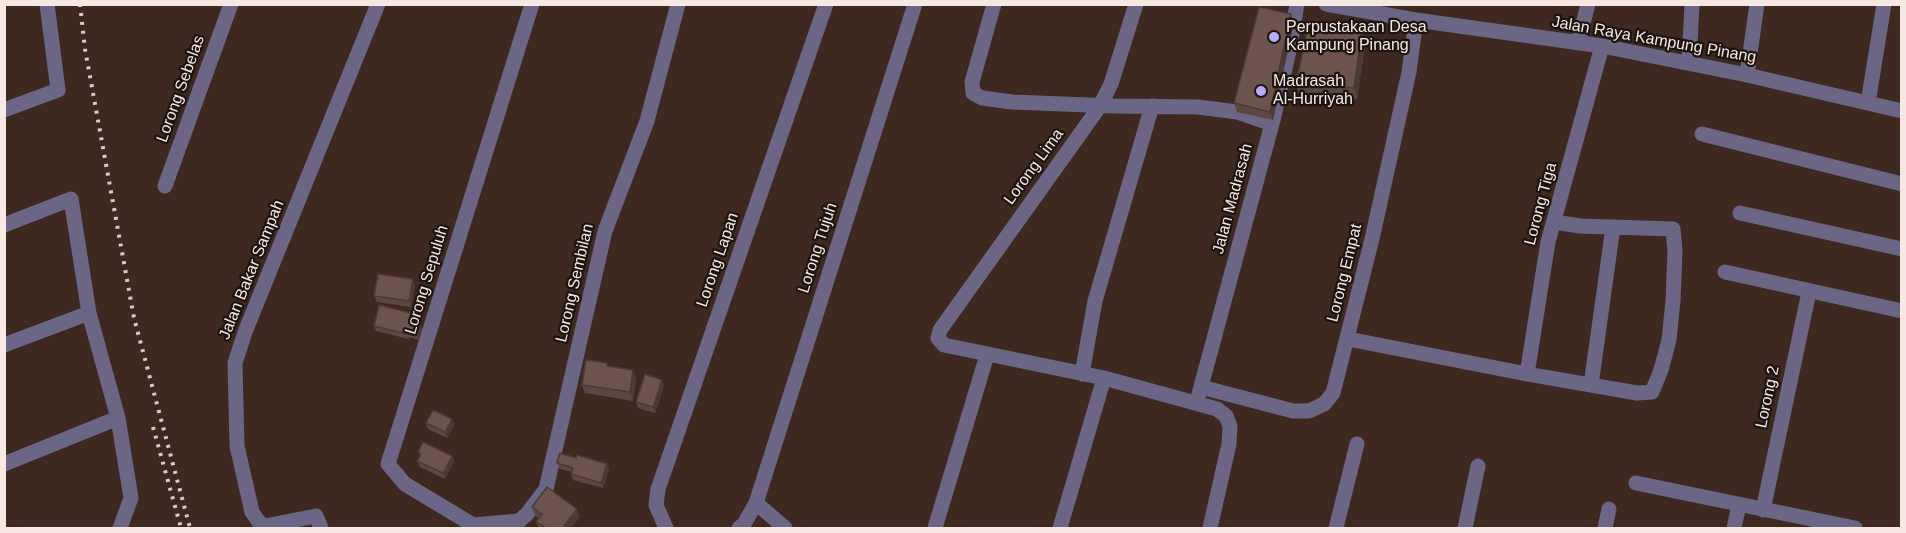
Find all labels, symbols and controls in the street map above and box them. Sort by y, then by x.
street label: Jalan Raya Kampung Pinang [1550,13,1758,67]
place label: Perpustakaan Desa Kampung Pinang [1286,18,1427,56]
marker: Perpustakaan Desa Kampung Pinang [1267,30,1281,44]
street label: Lorong Sebelas [153,33,209,145]
place label: Madrasah Al-Hurriyah [1273,72,1353,110]
marker: Madrasah Al-Hurriyah [1254,84,1268,98]
street label: Lorong Lima [1000,125,1068,209]
street label: Jalan Madrasah [1209,142,1257,256]
street label: Lorong Tiga [1521,161,1561,247]
street label: Jalan Bakar Sampah [215,198,289,342]
street label: Lorong Tujuh [794,200,842,296]
street label: Lorong Lapan [693,210,743,310]
street label: Lorong Sembilan [552,222,598,344]
street label: Lorong Empat [1324,222,1366,324]
street label: Lorong Sepuluh [401,223,453,337]
street label: Lorong 2 [1752,364,1784,430]

